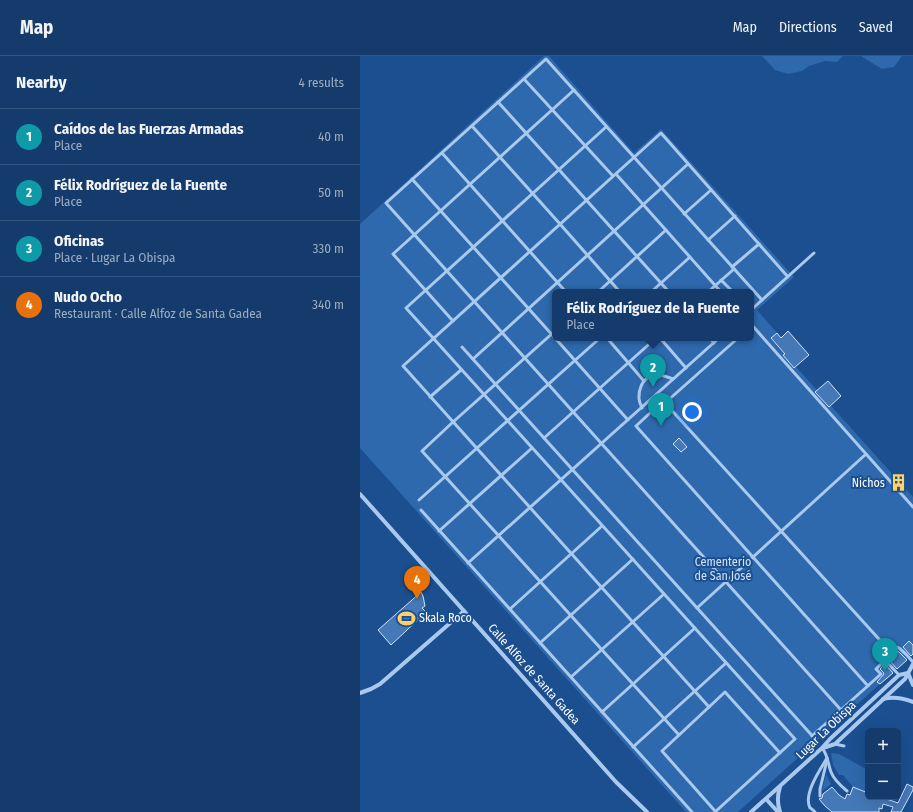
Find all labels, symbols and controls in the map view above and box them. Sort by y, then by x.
text: Map [20,16,53,39]
text: Map [733,19,757,36]
text: Directions [779,19,837,36]
text: Saved [859,19,893,36]
text: Nearby [16,72,67,93]
text: 4 results [298,75,344,90]
text: Caídos de las Fuerzas Armadas [54,120,244,138]
text: 1 [26,129,32,144]
text: 40 m [318,129,344,144]
text: Place [54,138,82,153]
text: Félix Rodríguez de la Fuente [54,176,227,194]
text: 2 [26,185,32,200]
text: 50 m [318,185,344,200]
text: Place [54,194,82,209]
text: Oficinas [54,232,104,250]
text: 3 [26,241,32,256]
text: 330 m [312,241,344,256]
text: Place · Lugar La Obispa [54,250,175,265]
text: Nudo Ocho [54,288,122,306]
popup [552,289,754,341]
text: 4 [26,297,32,312]
text: 340 m [312,297,344,312]
text: Félix Rodríguez de la Fuente [567,299,739,317]
text: Restaurant · Calle Alfoz de Santa Gadea [54,306,262,321]
text: Place [567,317,595,332]
pin: 2 [640,354,666,387]
pin: 1 [648,393,674,426]
your location [682,402,702,422]
building icon: Nichos [888,473,908,493]
place label: Nichos [852,476,885,490]
park label: Cementerio de San José [695,555,751,583]
pin: 4 [404,566,430,599]
sports icon: Skala Roco [396,608,416,628]
place label: Skala Roco [419,611,472,625]
street label: Calle Alfoz de Santa Gadea [485,621,583,727]
pin: 3 [872,638,898,671]
street label: Lugar La Obispa [793,698,859,762]
map controls [865,728,901,800]
button: + [865,728,901,764]
button: − [865,764,901,800]

